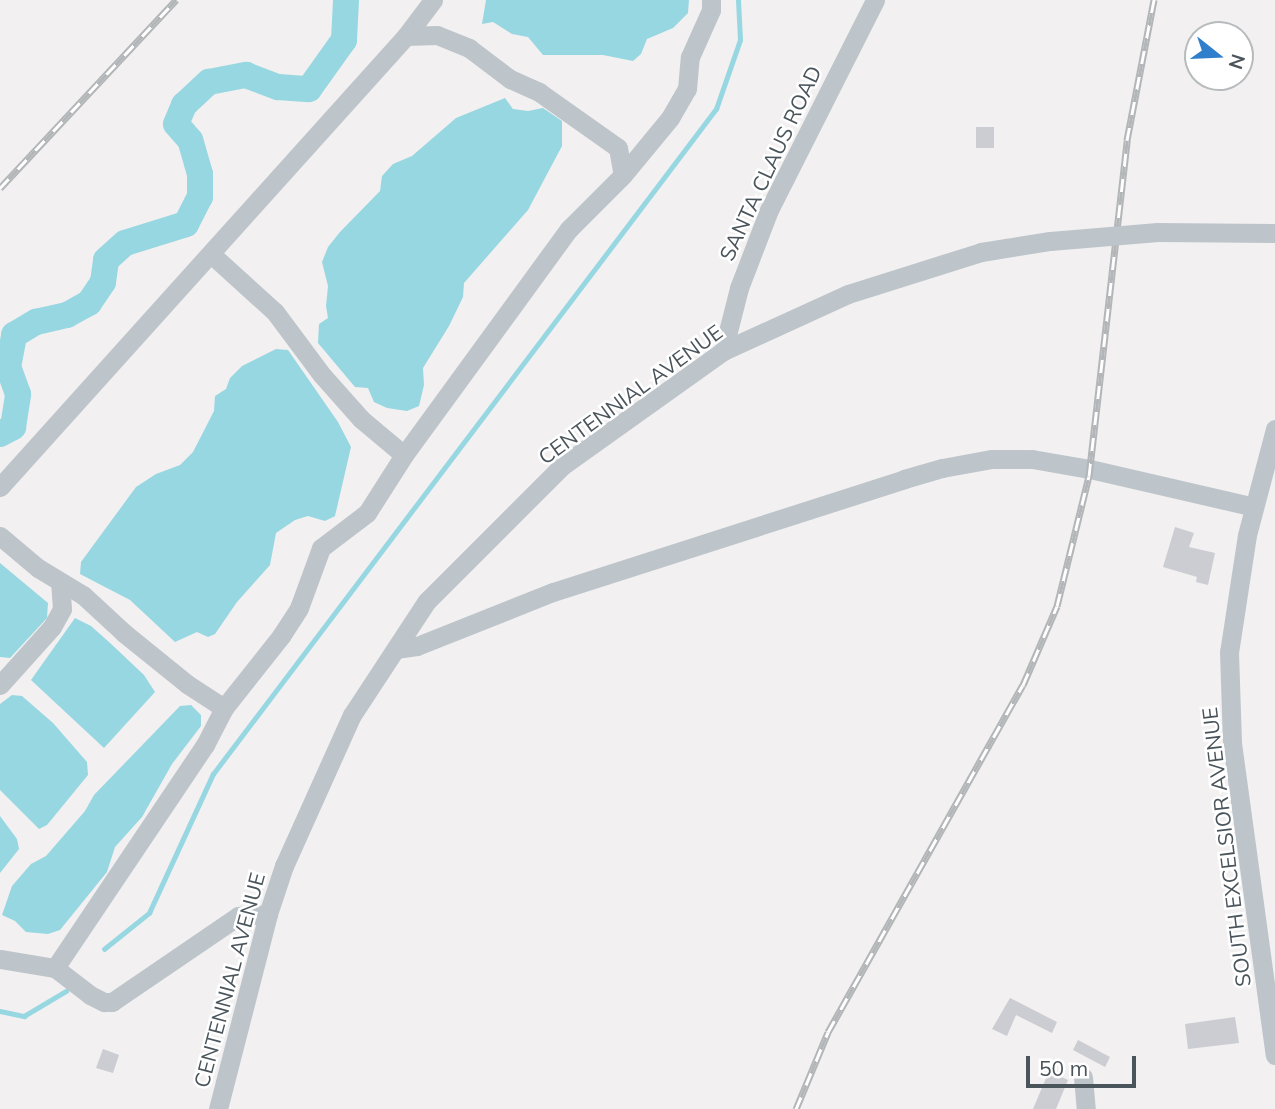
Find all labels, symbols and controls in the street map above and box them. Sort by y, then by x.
north arrow [1184,21,1254,91]
text: N [1223,51,1251,72]
street label: SANTA CLAUS ROAD [714,61,826,265]
street label: CENTENNIAL AVENUE [533,319,727,469]
street label: SOUTH EXCELSIOR AVENUE [1196,706,1256,988]
street label: CENTENNIAL AVENUE [188,870,270,1090]
scale bar [1030,1042,1140,1086]
text: 50 m [1039,1055,1088,1081]

